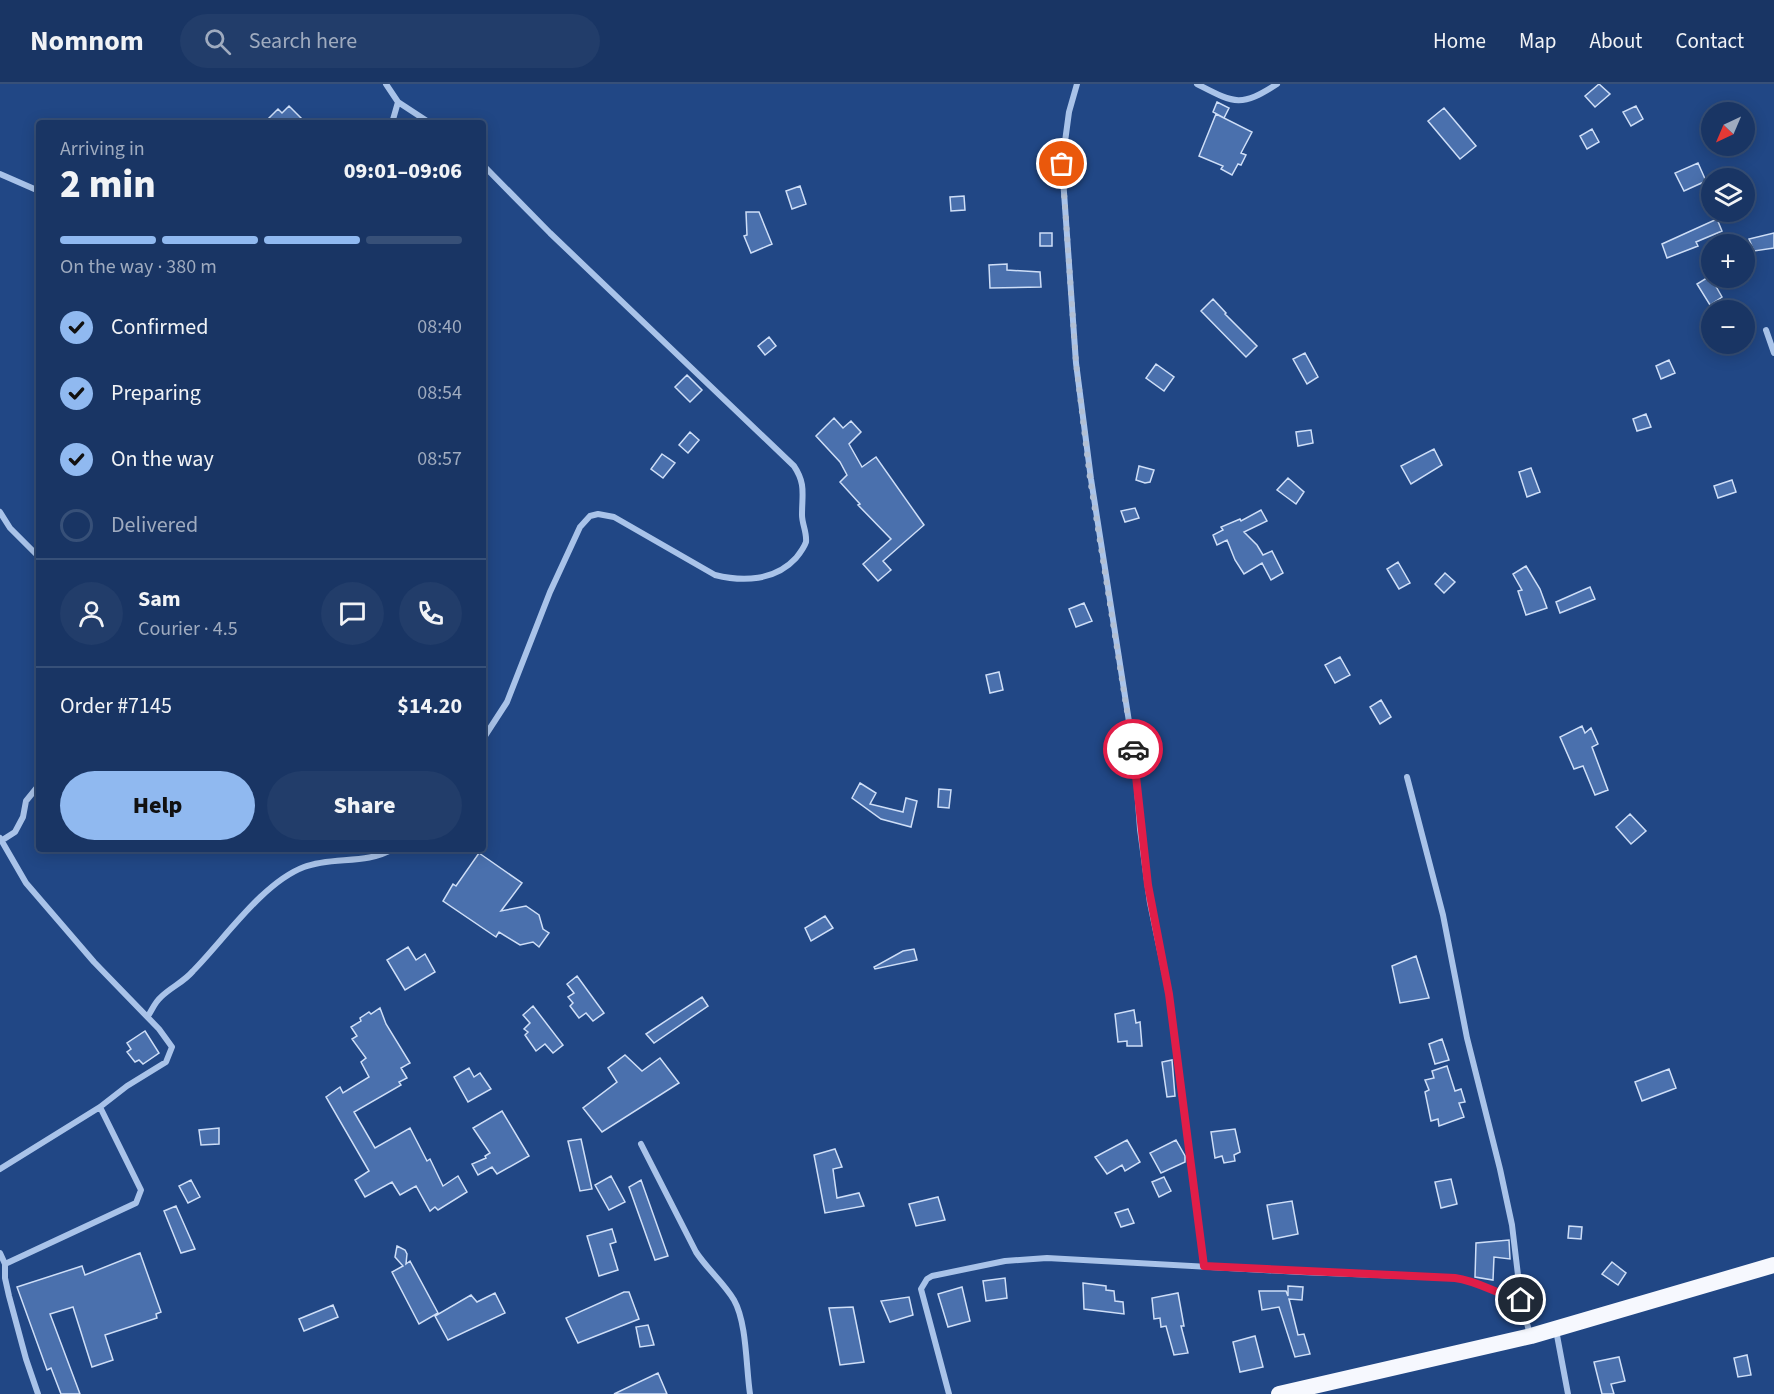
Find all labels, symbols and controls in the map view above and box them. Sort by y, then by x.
search box [180,14,600,68]
text: Nomnom [30,21,144,61]
icon: search [201,25,234,58]
text: Search here [249,25,357,57]
text: Home [1433,26,1486,56]
text: Map [1519,26,1557,56]
text: About [1590,26,1642,56]
text: Contact [1675,26,1744,56]
north arrow [1701,102,1755,156]
map controls [1701,102,1755,354]
text: Arriving in [60,135,145,163]
pin [1036,138,1087,189]
icon: bag [1045,147,1078,180]
text: 09:01–09:06 [344,155,462,187]
text: 2 min [60,157,156,213]
button: layers [1701,168,1755,222]
button: + [1701,234,1755,288]
text: On the way · 380 m [60,253,217,281]
button: − [1701,300,1755,354]
icon: check [60,311,93,344]
text: Confirmed [111,311,208,343]
text: 08:40 [417,313,462,341]
icon: check [60,377,93,410]
text: Preparing [111,377,201,409]
text: 08:54 [417,379,462,407]
icon: check [60,443,93,476]
text: On the way [111,443,214,475]
text: 08:57 [417,445,462,473]
text: Delivered [111,509,198,541]
button: person [60,582,123,645]
button: chat [321,582,384,645]
button: phone [399,582,462,645]
text: Sam [138,583,181,615]
text: Courier · 4.5 [138,615,238,643]
text: Order #7145 [60,690,172,722]
text: $14.20 [397,690,462,722]
courier [1103,719,1163,779]
icon: car [1117,733,1150,766]
button: Help [60,771,255,840]
button: Share [267,771,462,840]
pin [1495,1274,1546,1325]
icon: home [1504,1283,1537,1316]

